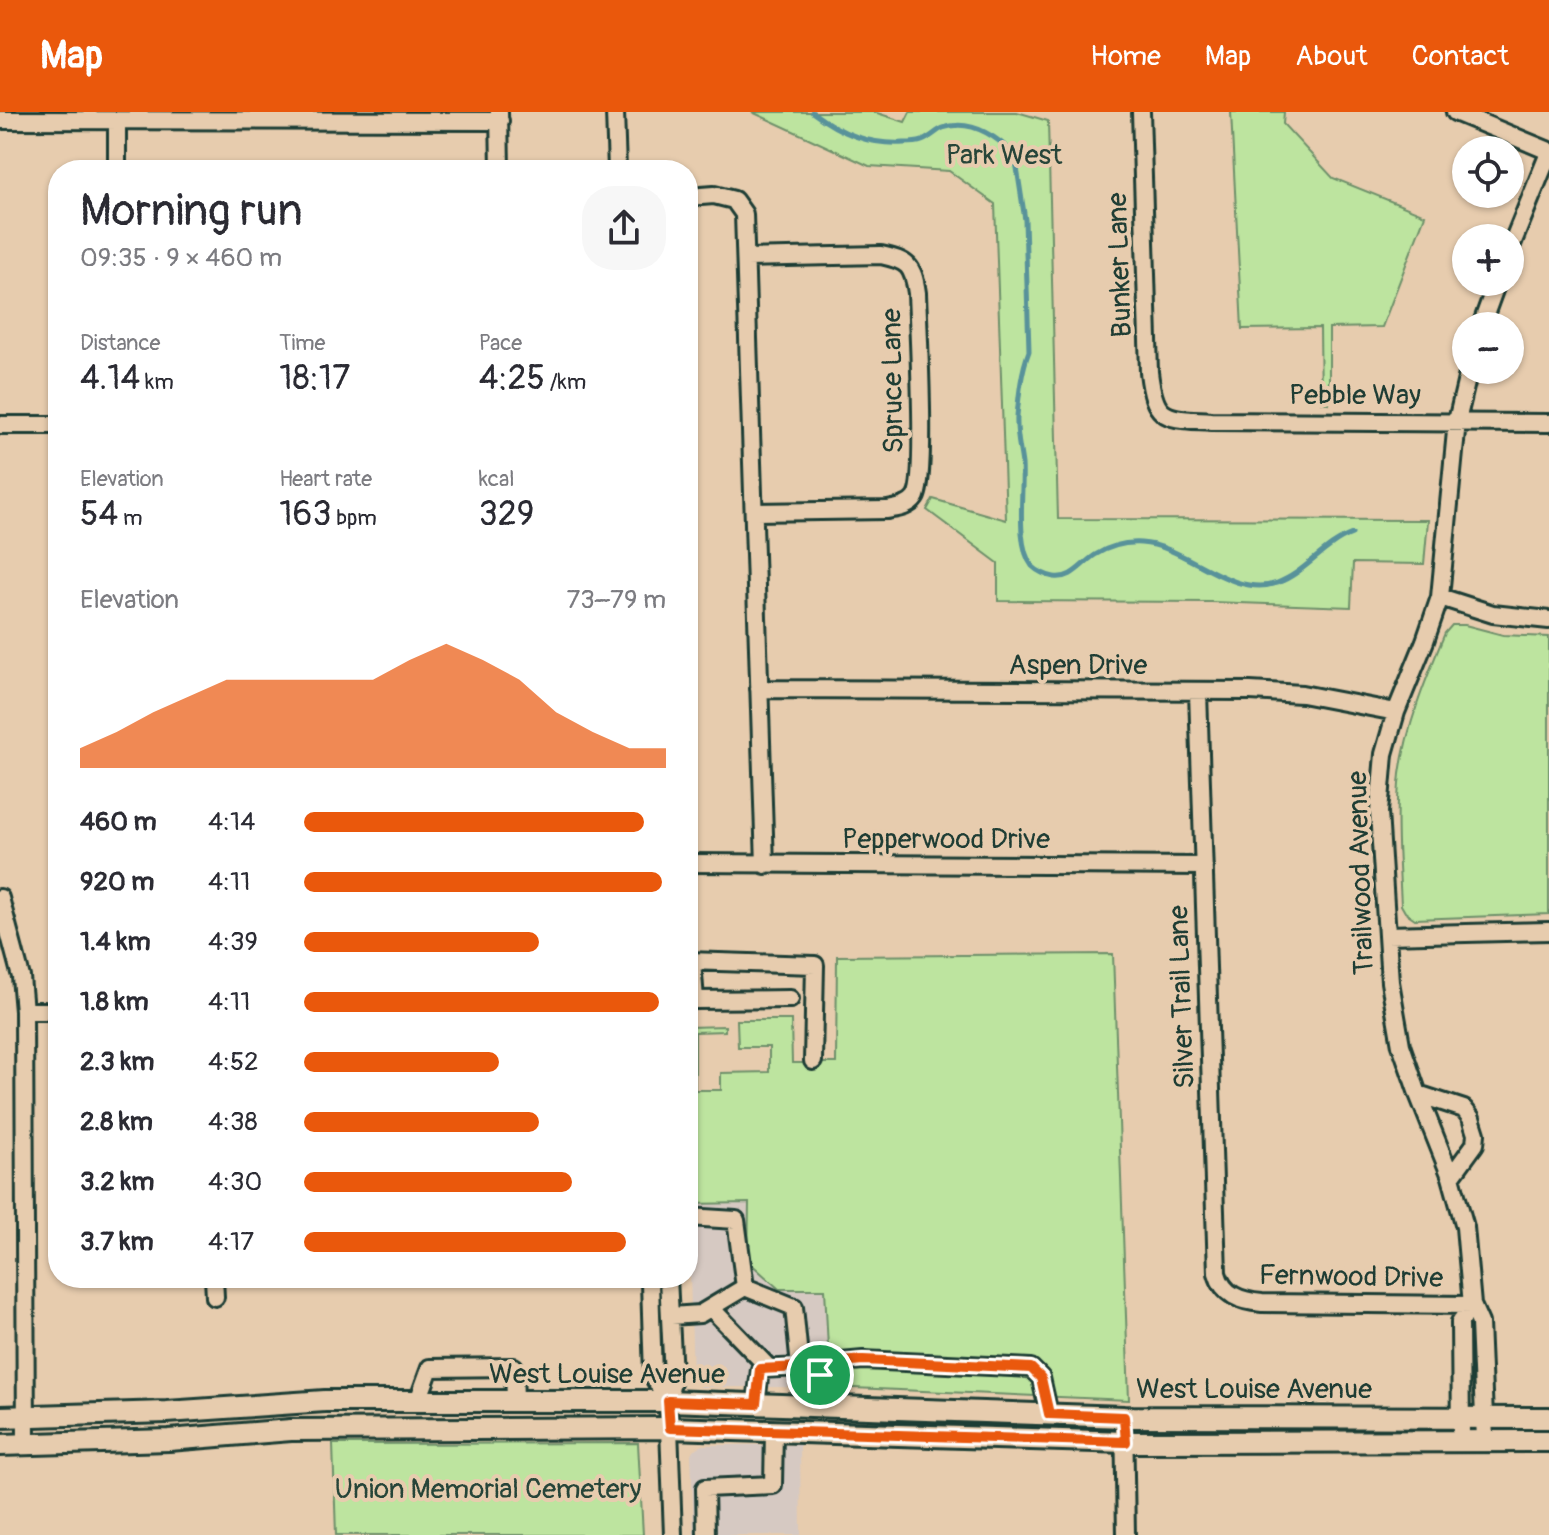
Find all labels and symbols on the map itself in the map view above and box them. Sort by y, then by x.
park label: Park West [946,138,1063,173]
street label: Bunker Lane [1100,192,1140,338]
street label: Spruce Lane [874,308,912,454]
street label: Pebble Way [1289,378,1421,413]
street label: Aspen Drive [1009,648,1148,683]
street label: Trailwood Avenue [1340,770,1382,976]
street label: Pepperwood Drive [842,822,1050,857]
street label: Silver Trail Lane [1161,904,1203,1089]
street label: Fernwood Drive [1259,1258,1444,1296]
pin [786,1341,854,1409]
street label: West Louise Avenue [489,1357,725,1392]
street label: West Louise Avenue [1136,1372,1372,1407]
park label: Union Memorial Cemetery [335,1472,641,1507]

